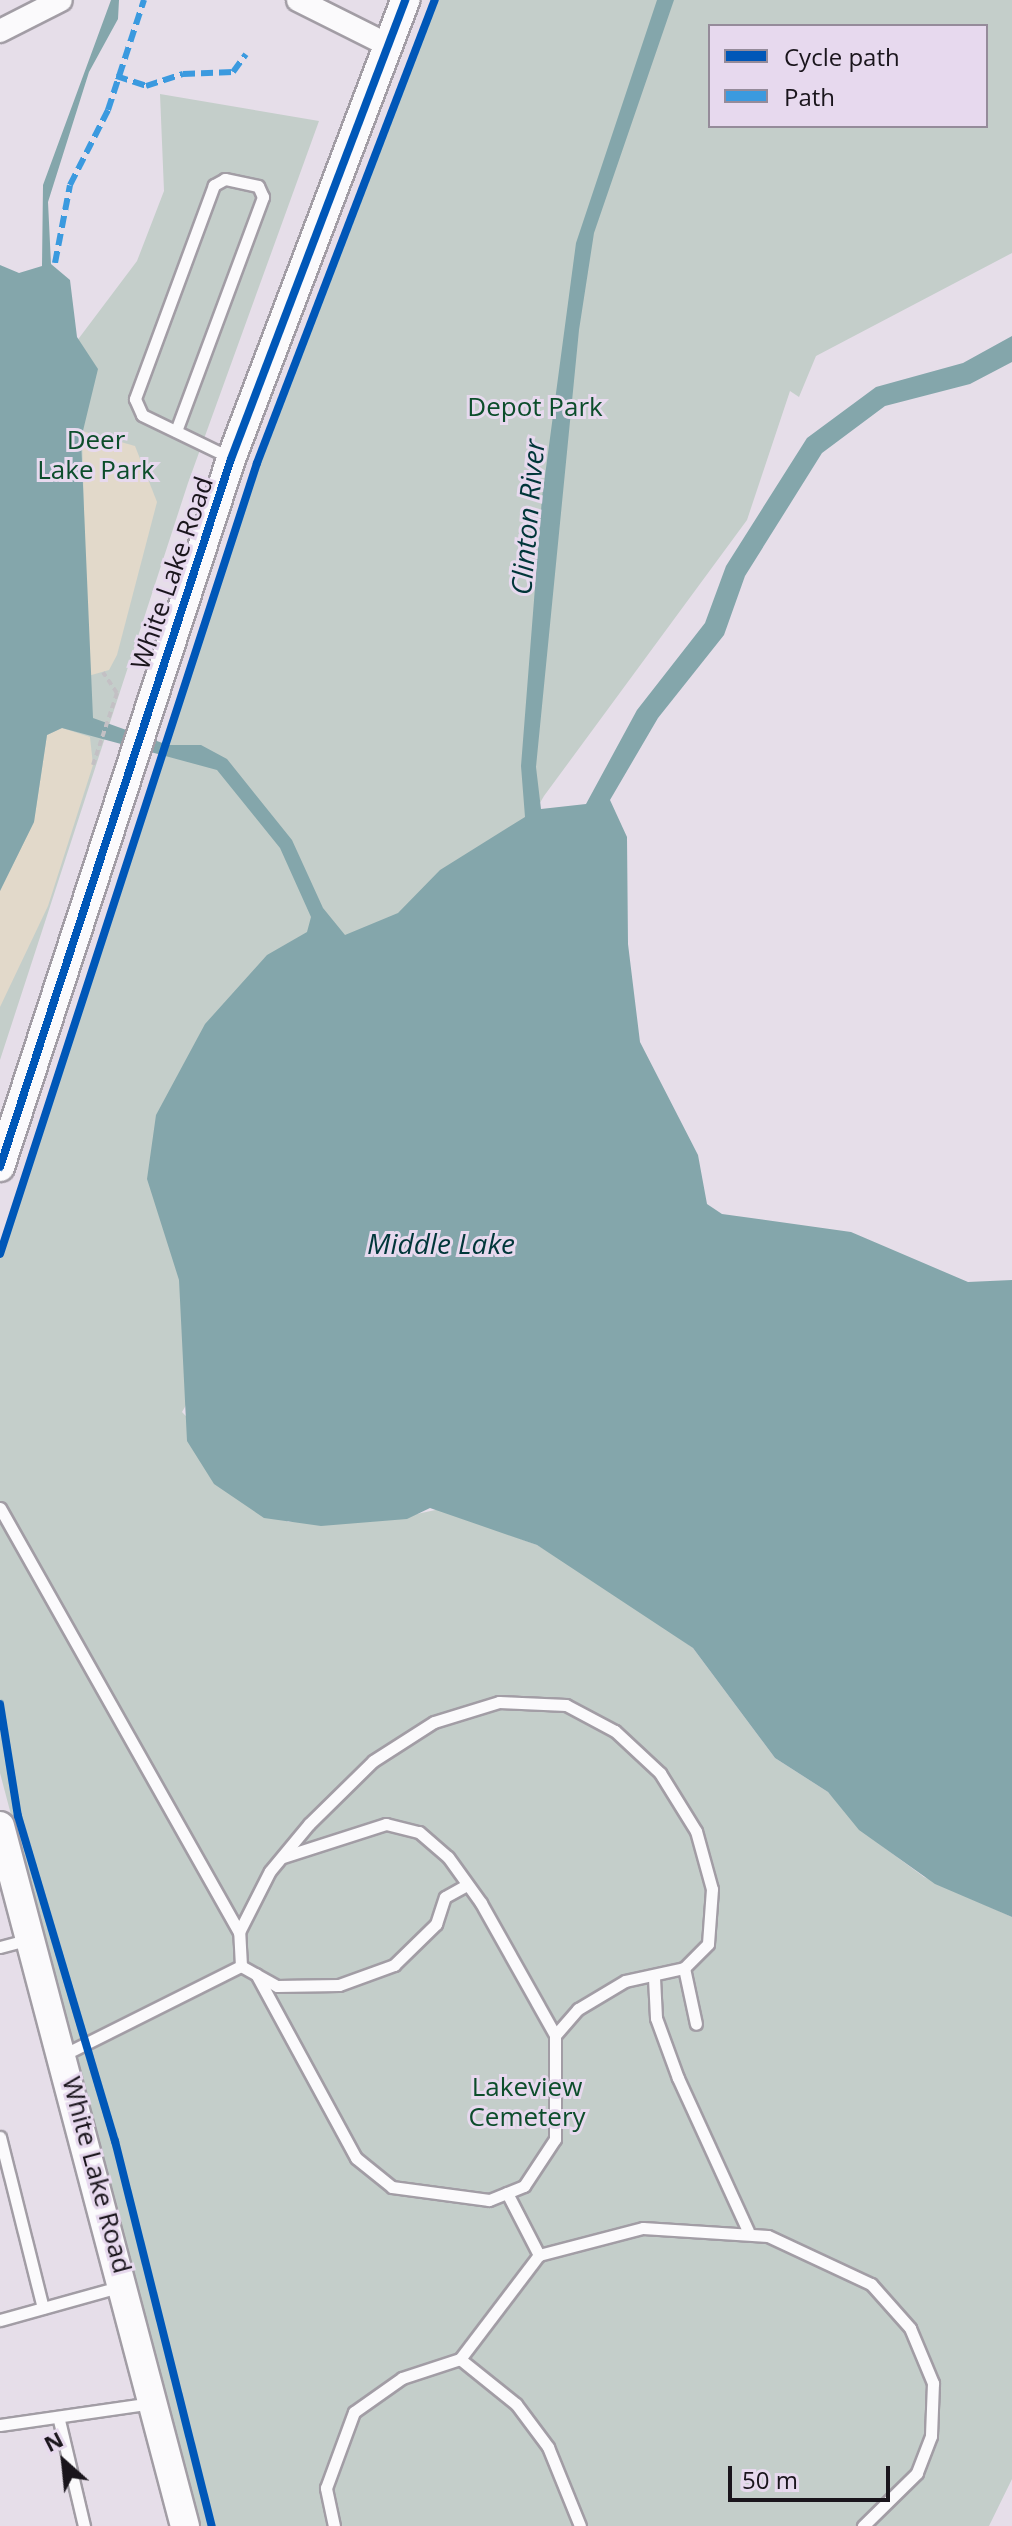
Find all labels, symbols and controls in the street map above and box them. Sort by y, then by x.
legend [708,24,988,128]
text: Cycle path [784,40,900,73]
text: Path [784,80,835,113]
park label: Depot Park [467,391,603,423]
park label: Deer Lake Park [37,424,155,486]
water label: Clinton River [503,438,551,596]
street label: White Lake Road [124,472,220,674]
water label: Middle Lake [367,1226,515,1260]
park label: Lakeview Cemetery [468,2071,586,2132]
street label: White Lake Road [56,2073,138,2277]
north arrow [24,2422,104,2502]
text: N [38,2423,68,2458]
scale bar [732,2450,894,2500]
text: 50 m [742,2463,798,2496]

